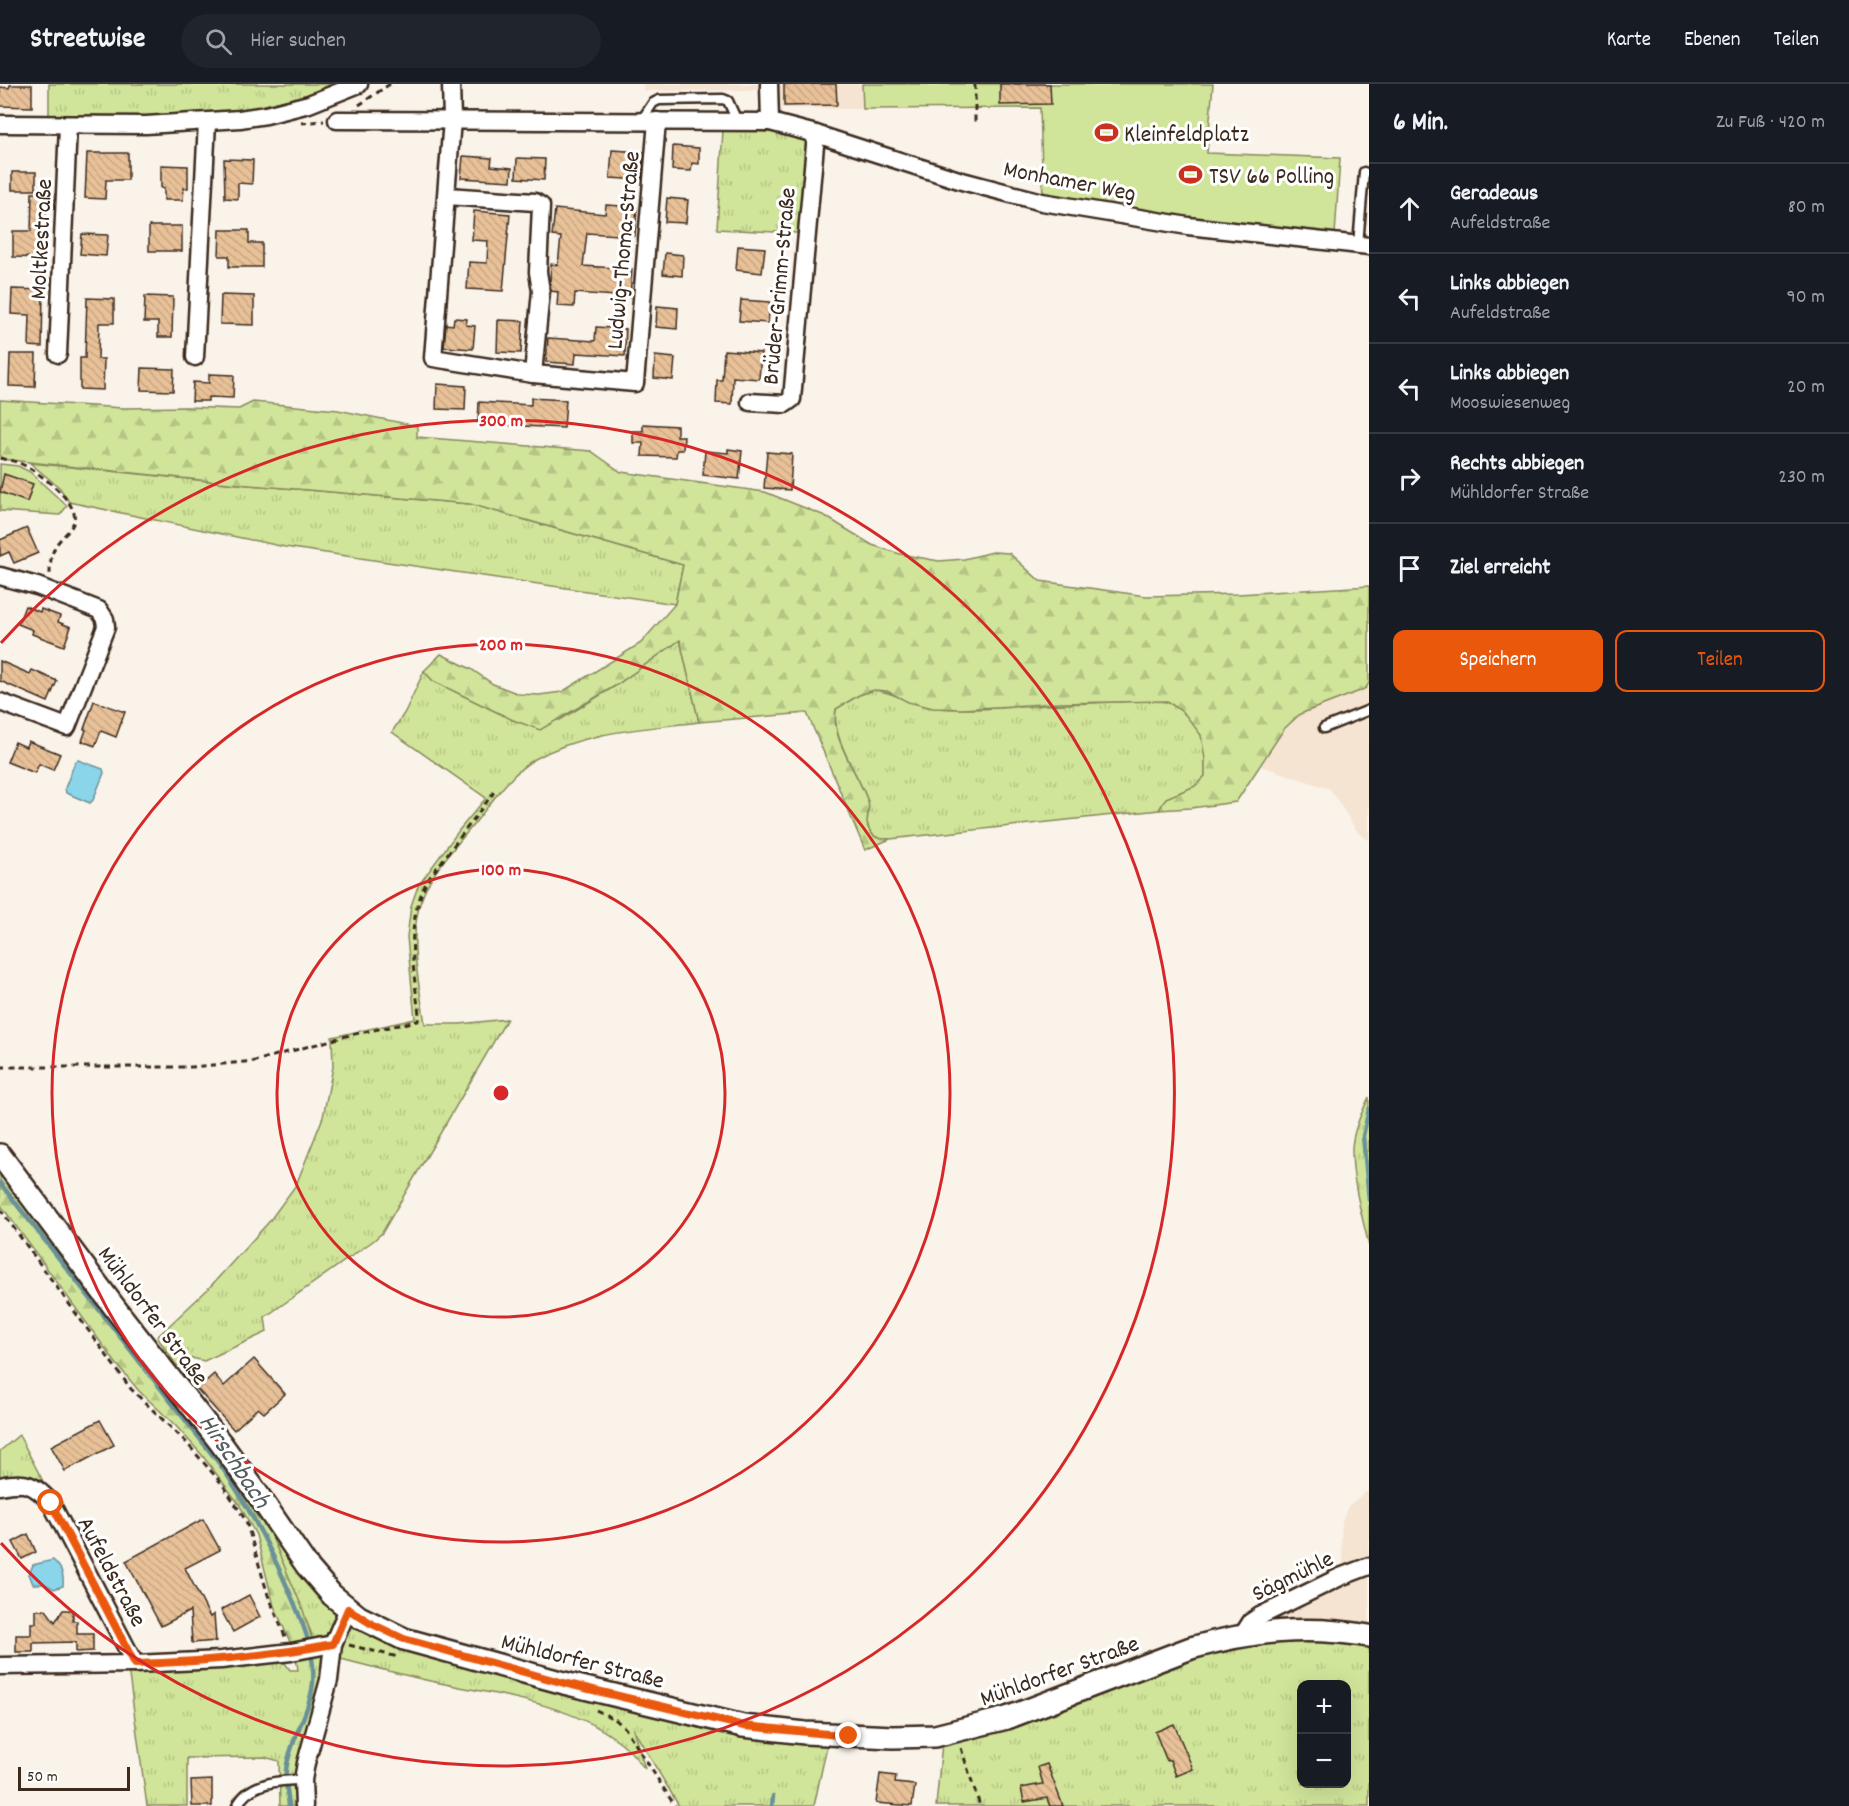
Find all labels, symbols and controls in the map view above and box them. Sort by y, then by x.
search box [181,14,601,68]
text: Streetwise [30,21,145,61]
icon: search [202,25,235,58]
text: Hier suchen [250,26,346,57]
text: Karte [1607,26,1651,56]
text: Ebenen [1684,26,1741,56]
text: Teilen [1774,26,1819,56]
text: 6 Min. [1393,105,1448,142]
text: Zu Fuß · 420 m [1716,109,1825,137]
place label: Kleinfeldplatz [1124,119,1249,153]
sports icon: Kleinfeldplatz [1093,120,1119,146]
street label: Ludwig-Thoma-Straße [599,150,651,351]
street label: Monhamer Weg [1000,153,1139,212]
place label: TSV 66 Polling [1209,161,1334,195]
sports icon: TSV 66 Polling [1178,162,1204,188]
street label: Moltkestraße [23,178,63,300]
text: Geradeaus [1450,179,1538,210]
street label: Brüder-Grimm-Straße [755,186,807,386]
icon: ahead [1393,192,1426,225]
text: 80 m [1788,194,1825,222]
text: Aufeldstraße [1450,210,1550,238]
text: Links abbiegen [1450,269,1569,300]
icon: left [1393,282,1426,315]
text: 90 m [1787,284,1825,312]
text: Aufeldstraße [1450,300,1550,328]
text: Links abbiegen [1450,359,1569,390]
icon: left [1393,372,1426,405]
text: 20 m [1787,374,1825,402]
text: Mooswiesenweg [1450,390,1570,418]
text: 300 m [479,410,523,435]
text: Rechts abbiegen [1450,449,1584,480]
icon: right [1393,462,1426,495]
text: 230 m [1778,464,1825,492]
text: Mühldorfer Straße [1450,480,1589,508]
icon: arrive [1393,552,1426,585]
text: Ziel erreicht [1450,553,1550,584]
button: Speichern [1393,630,1603,692]
button: Teilen [1615,630,1825,692]
text: 200 m [479,634,523,659]
text: 100 m [481,859,521,884]
centre of rings [491,1083,511,1103]
street label: Mühldorfer Straße [88,1240,215,1394]
water label: Hirschbach [188,1407,279,1517]
route start [37,1489,63,1515]
street label: Aufeldstraße [67,1511,154,1634]
street label: Sägmühle [1247,1543,1340,1612]
street label: Mühldorfer Straße [497,1626,667,1700]
street label: Mühldorfer Straße [976,1628,1144,1717]
map controls [1297,1680,1351,1788]
button: + [1297,1680,1351,1734]
route end [835,1722,861,1748]
button: − [1297,1734,1351,1788]
scale bar [18,1764,130,1792]
text: 50 m [27,1766,58,1789]

